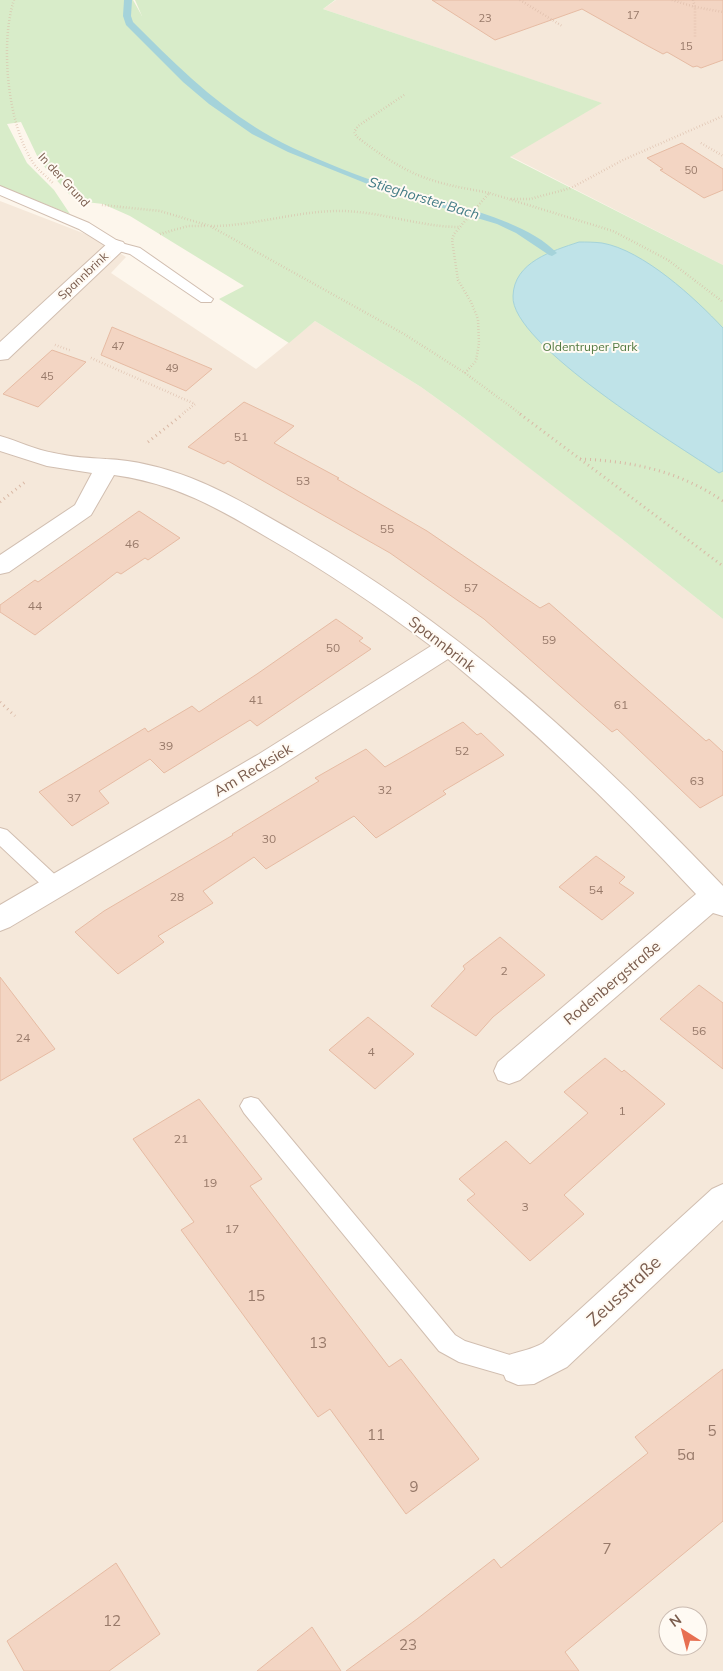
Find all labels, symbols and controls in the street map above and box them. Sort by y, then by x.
house number: 17 [626,8,640,22]
house number: 23 [478,11,492,25]
house number: 15 [679,39,693,53]
street label: In der Grund [35,149,93,210]
house number: 50 [684,163,698,177]
water label: Stieghorster Bach [366,173,482,223]
street label: Spannbrink [54,248,112,303]
house number: 47 [111,339,125,353]
park label: Oldentruper Park [543,339,638,354]
house number: 49 [165,361,179,375]
house number: 45 [40,369,54,383]
house number: 51 [234,429,248,444]
house number: 53 [296,473,310,488]
house number: 55 [380,521,394,536]
house number: 46 [125,536,139,551]
house number: 57 [464,580,478,595]
house number: 44 [28,598,42,613]
street label: Spannbrink [405,612,480,676]
house number: 59 [542,632,556,647]
house number: 50 [326,640,340,655]
house number: 41 [249,692,263,707]
house number: 61 [614,697,628,712]
house number: 39 [159,738,173,753]
street label: Am Recksiek [210,739,296,800]
house number: 52 [455,743,469,758]
house number: 63 [690,773,704,788]
house number: 32 [378,782,392,797]
house number: 37 [67,790,81,805]
house number: 30 [262,831,276,846]
house number: 54 [589,882,603,897]
house number: 28 [170,889,184,904]
street label: Rodenbergstraße [559,936,664,1029]
house number: 2 [500,963,508,978]
house number: 56 [692,1023,706,1038]
house number: 24 [16,1030,30,1045]
house number: 4 [367,1044,375,1059]
house number: 1 [618,1103,626,1118]
house number: 21 [174,1131,188,1146]
house number: 19 [203,1175,217,1190]
house number: 3 [521,1199,529,1214]
house number: 17 [225,1221,239,1236]
street label: Zeusstraße [582,1250,666,1331]
house number: 15 [247,1286,265,1305]
house number: 13 [309,1333,327,1352]
house number: 5 [707,1421,717,1440]
house number: 11 [367,1425,385,1444]
house number: 5a [677,1445,695,1464]
house number: 9 [409,1477,419,1496]
house number: 7 [602,1539,612,1558]
north arrow [658,1606,708,1656]
text: N [666,1610,685,1631]
house number: 12 [103,1611,121,1630]
house number: 23 [399,1635,417,1654]

